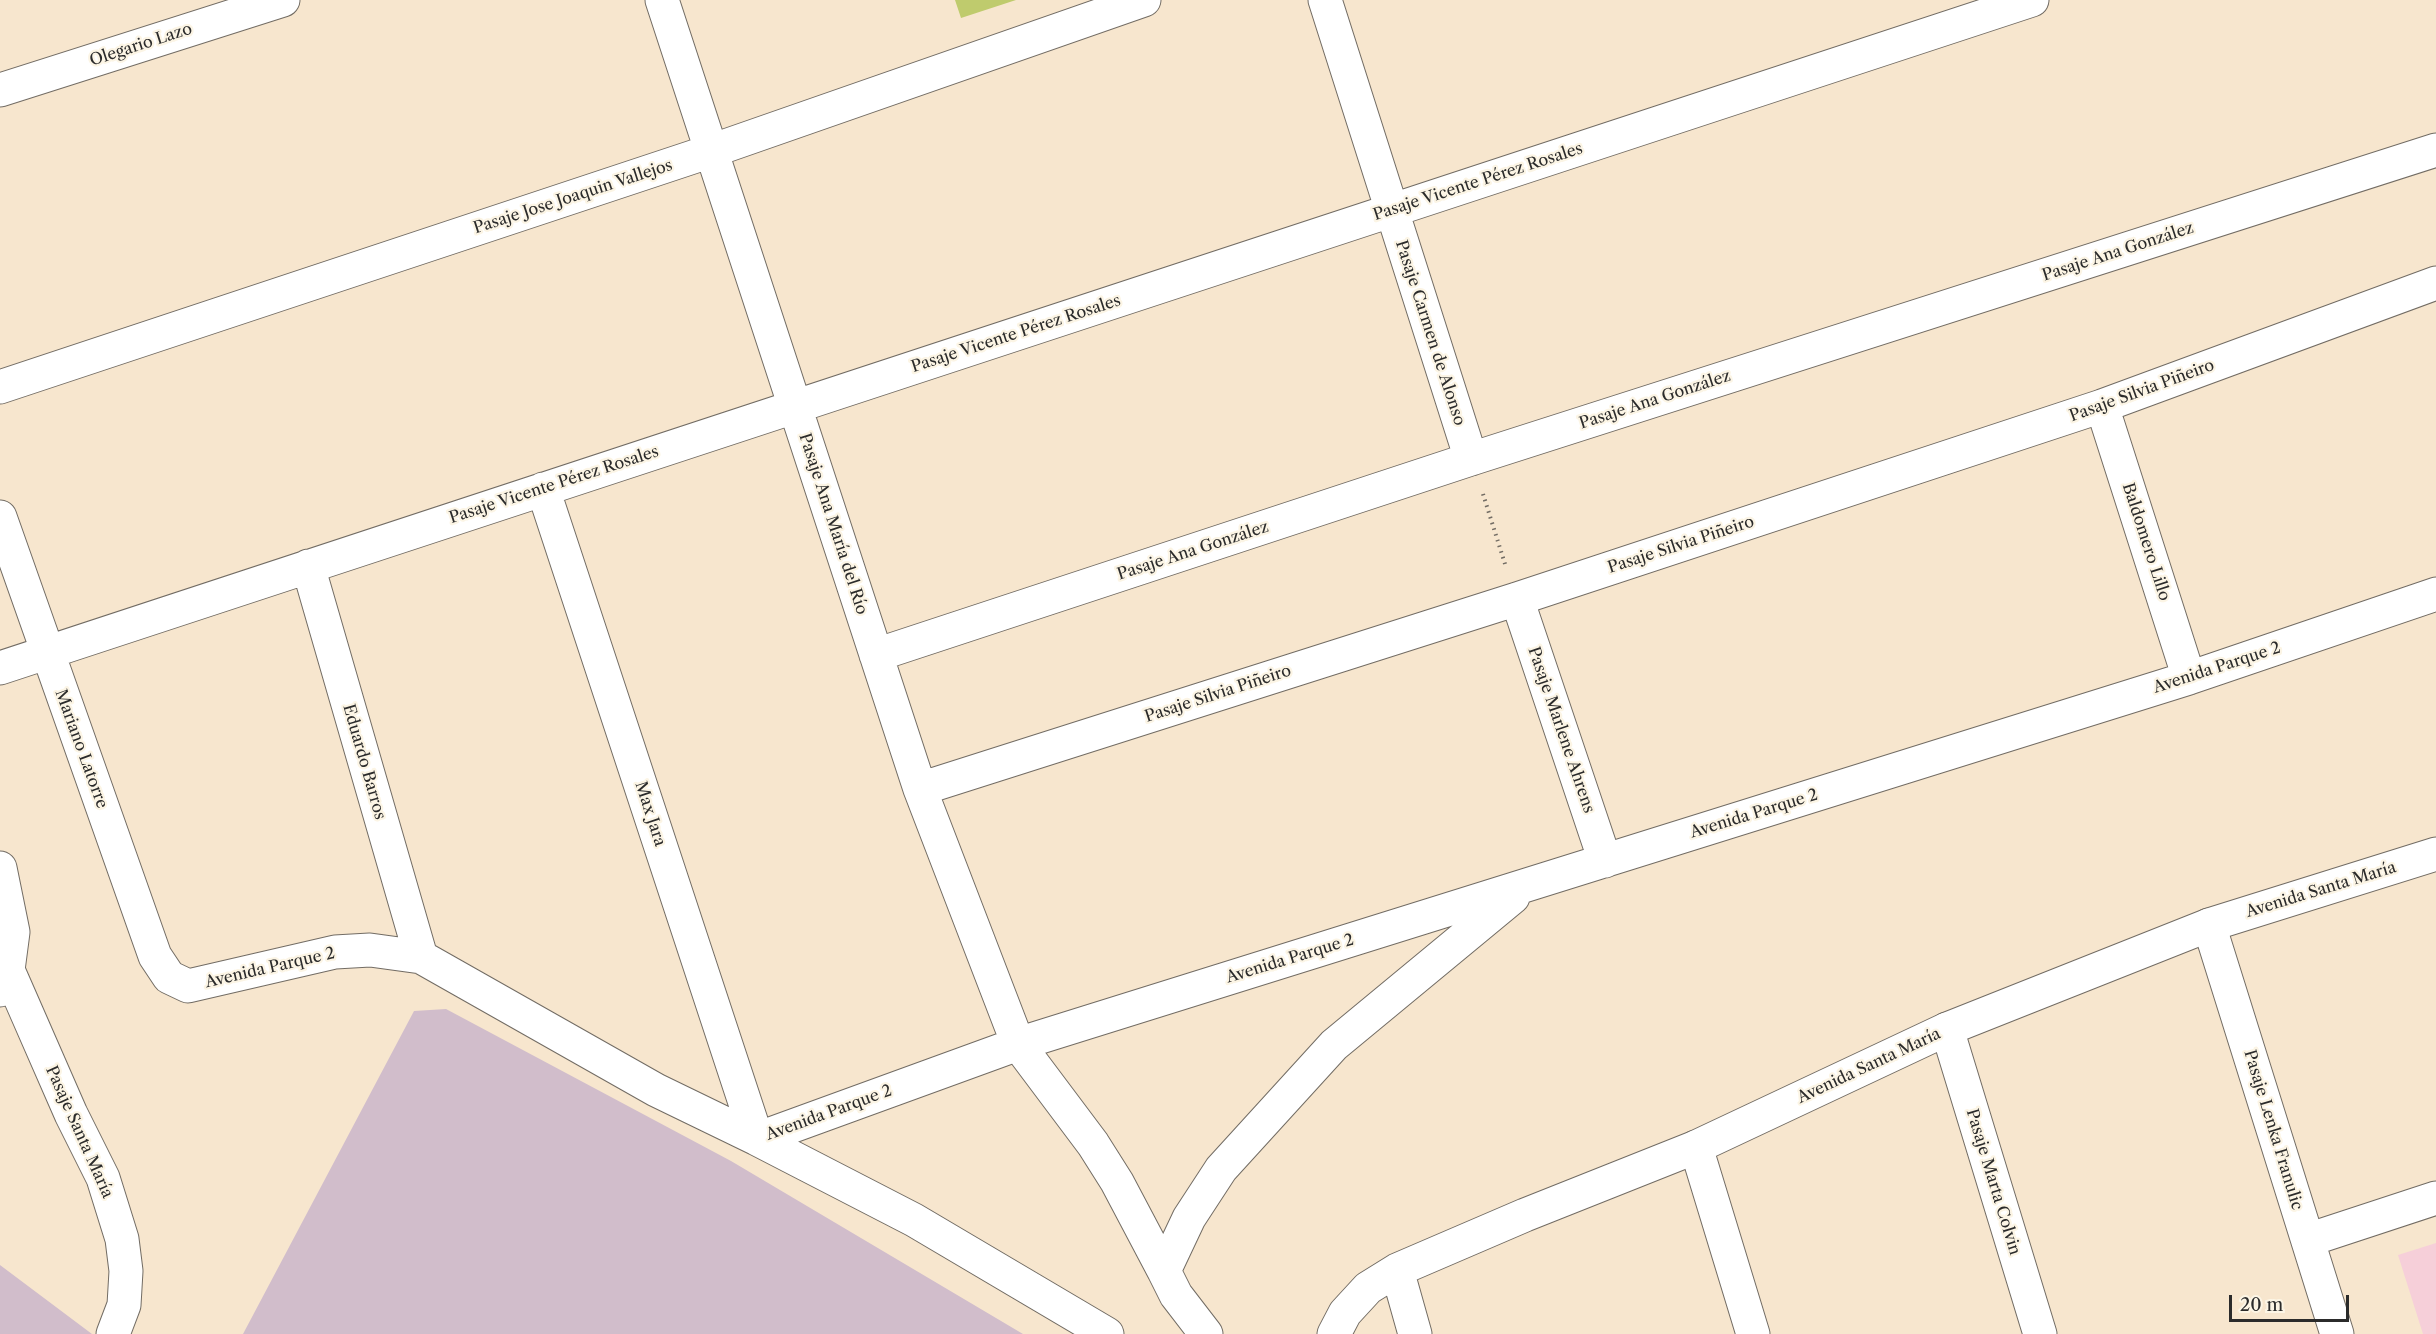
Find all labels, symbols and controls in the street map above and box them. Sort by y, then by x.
street label: Olegario Lazo [87,19,195,71]
street label: Pasaje Vicente Pérez Rosales [1371,139,1585,225]
street label: Pasaje Jose Joaquin Vallejos [471,156,675,238]
street label: Pasaje Ana González [2040,218,2196,286]
street label: Pasaje Carmen de Alonso [1391,238,1469,428]
street label: Pasaje Vicente Pérez Rosales [909,291,1123,377]
street label: Pasaje Silvia Piñeiro [2067,356,2217,426]
street label: Pasaje Ana González [1577,366,1733,434]
street label: Pasaje Ana María del Río [795,431,871,617]
street label: Pasaje Vicente Pérez Rosales [447,442,661,528]
street label: Baldomero Lillo [2118,481,2174,603]
street label: Pasaje Silvia Piñeiro [1605,512,1757,578]
street label: Pasaje Ana González [1115,517,1271,585]
street label: Avenida Parque 2 [2151,638,2283,698]
street label: Pasaje Marlene Ahrens [1524,644,1598,816]
street label: Pasaje Silvia Piñeiro [1142,661,1294,727]
street label: Mariano Latorre [51,687,111,811]
street label: Eduardo Barros [338,702,390,822]
street label: Max Jara [631,779,669,849]
street label: Avenida Parque 2 [1688,785,1820,843]
street label: Avenida Santa María [2243,858,2399,922]
street label: Avenida Parque 2 [1224,930,1356,988]
street label: Avenida Parque 2 [203,944,337,992]
street label: Avenida Santa María [1794,1024,1944,1108]
street label: Pasaje Lenka Franulic [2239,1048,2307,1212]
street label: Pasaje Santa María [41,1063,117,1201]
street label: Avenida Parque 2 [763,1081,895,1145]
street label: Pasaje Marta Colvin [1962,1107,2024,1257]
scale bar [2232,1283,2352,1321]
text: 20 m [2240,1294,2283,1316]

